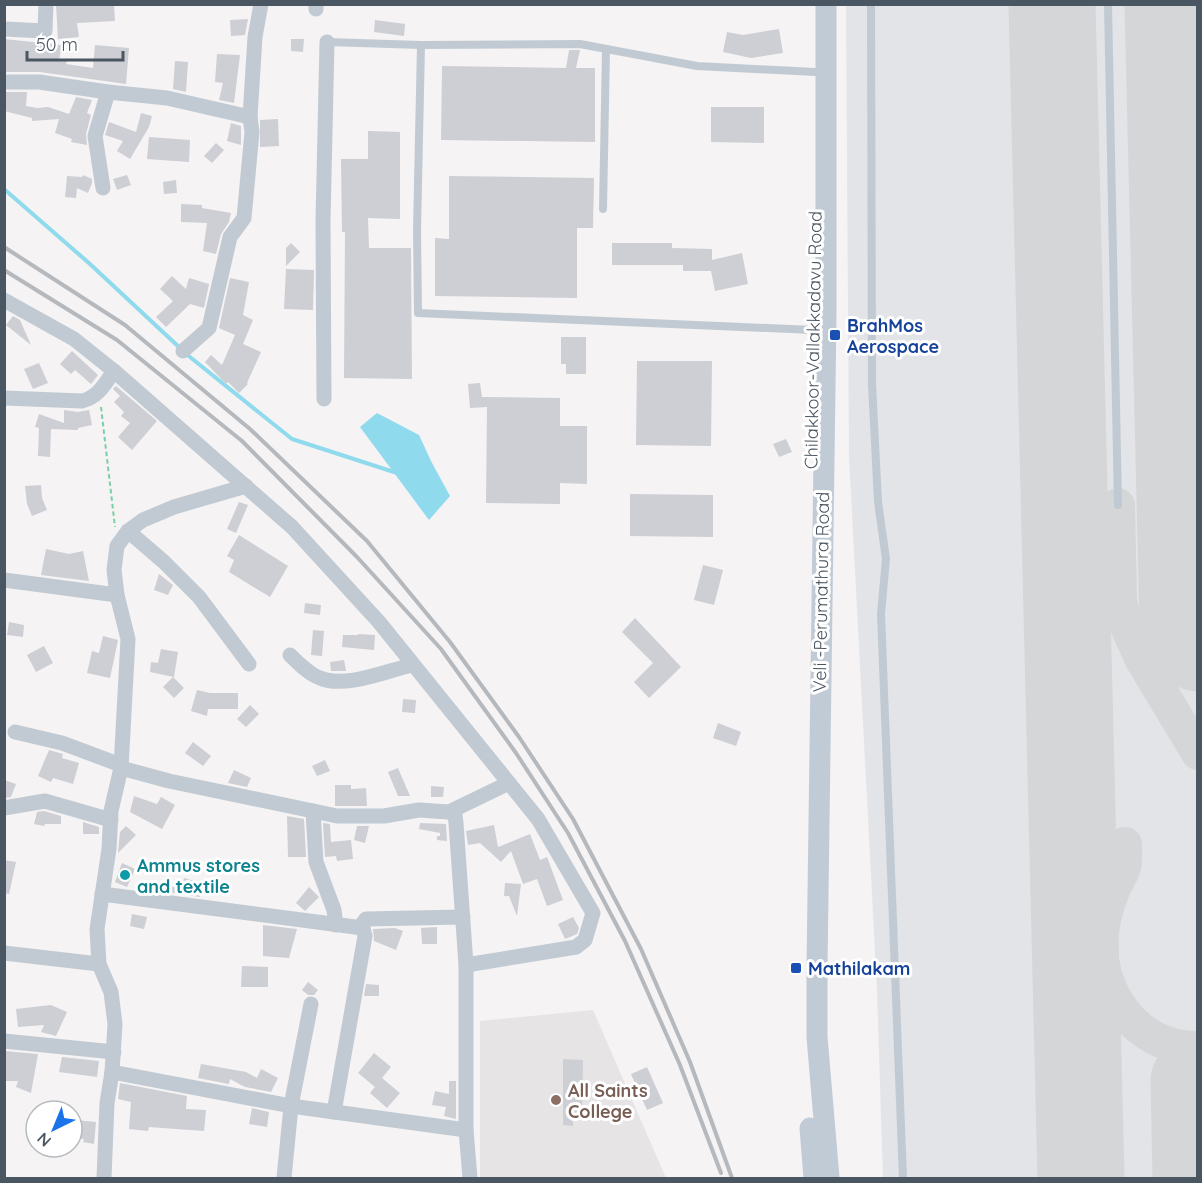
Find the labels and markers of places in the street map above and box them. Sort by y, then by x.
place label: BrahMos Aerospace [847,314,939,358]
marker: BrahMos Aerospace [828,328,842,342]
place label: Ammus stores and textile [137,854,260,898]
marker: Ammus stores and textile [118,868,132,882]
place label: Mathilakam [808,957,910,980]
marker: Mathilakam [789,961,803,975]
place label: All Saints College [568,1079,648,1123]
marker: All Saints College [549,1093,563,1107]

